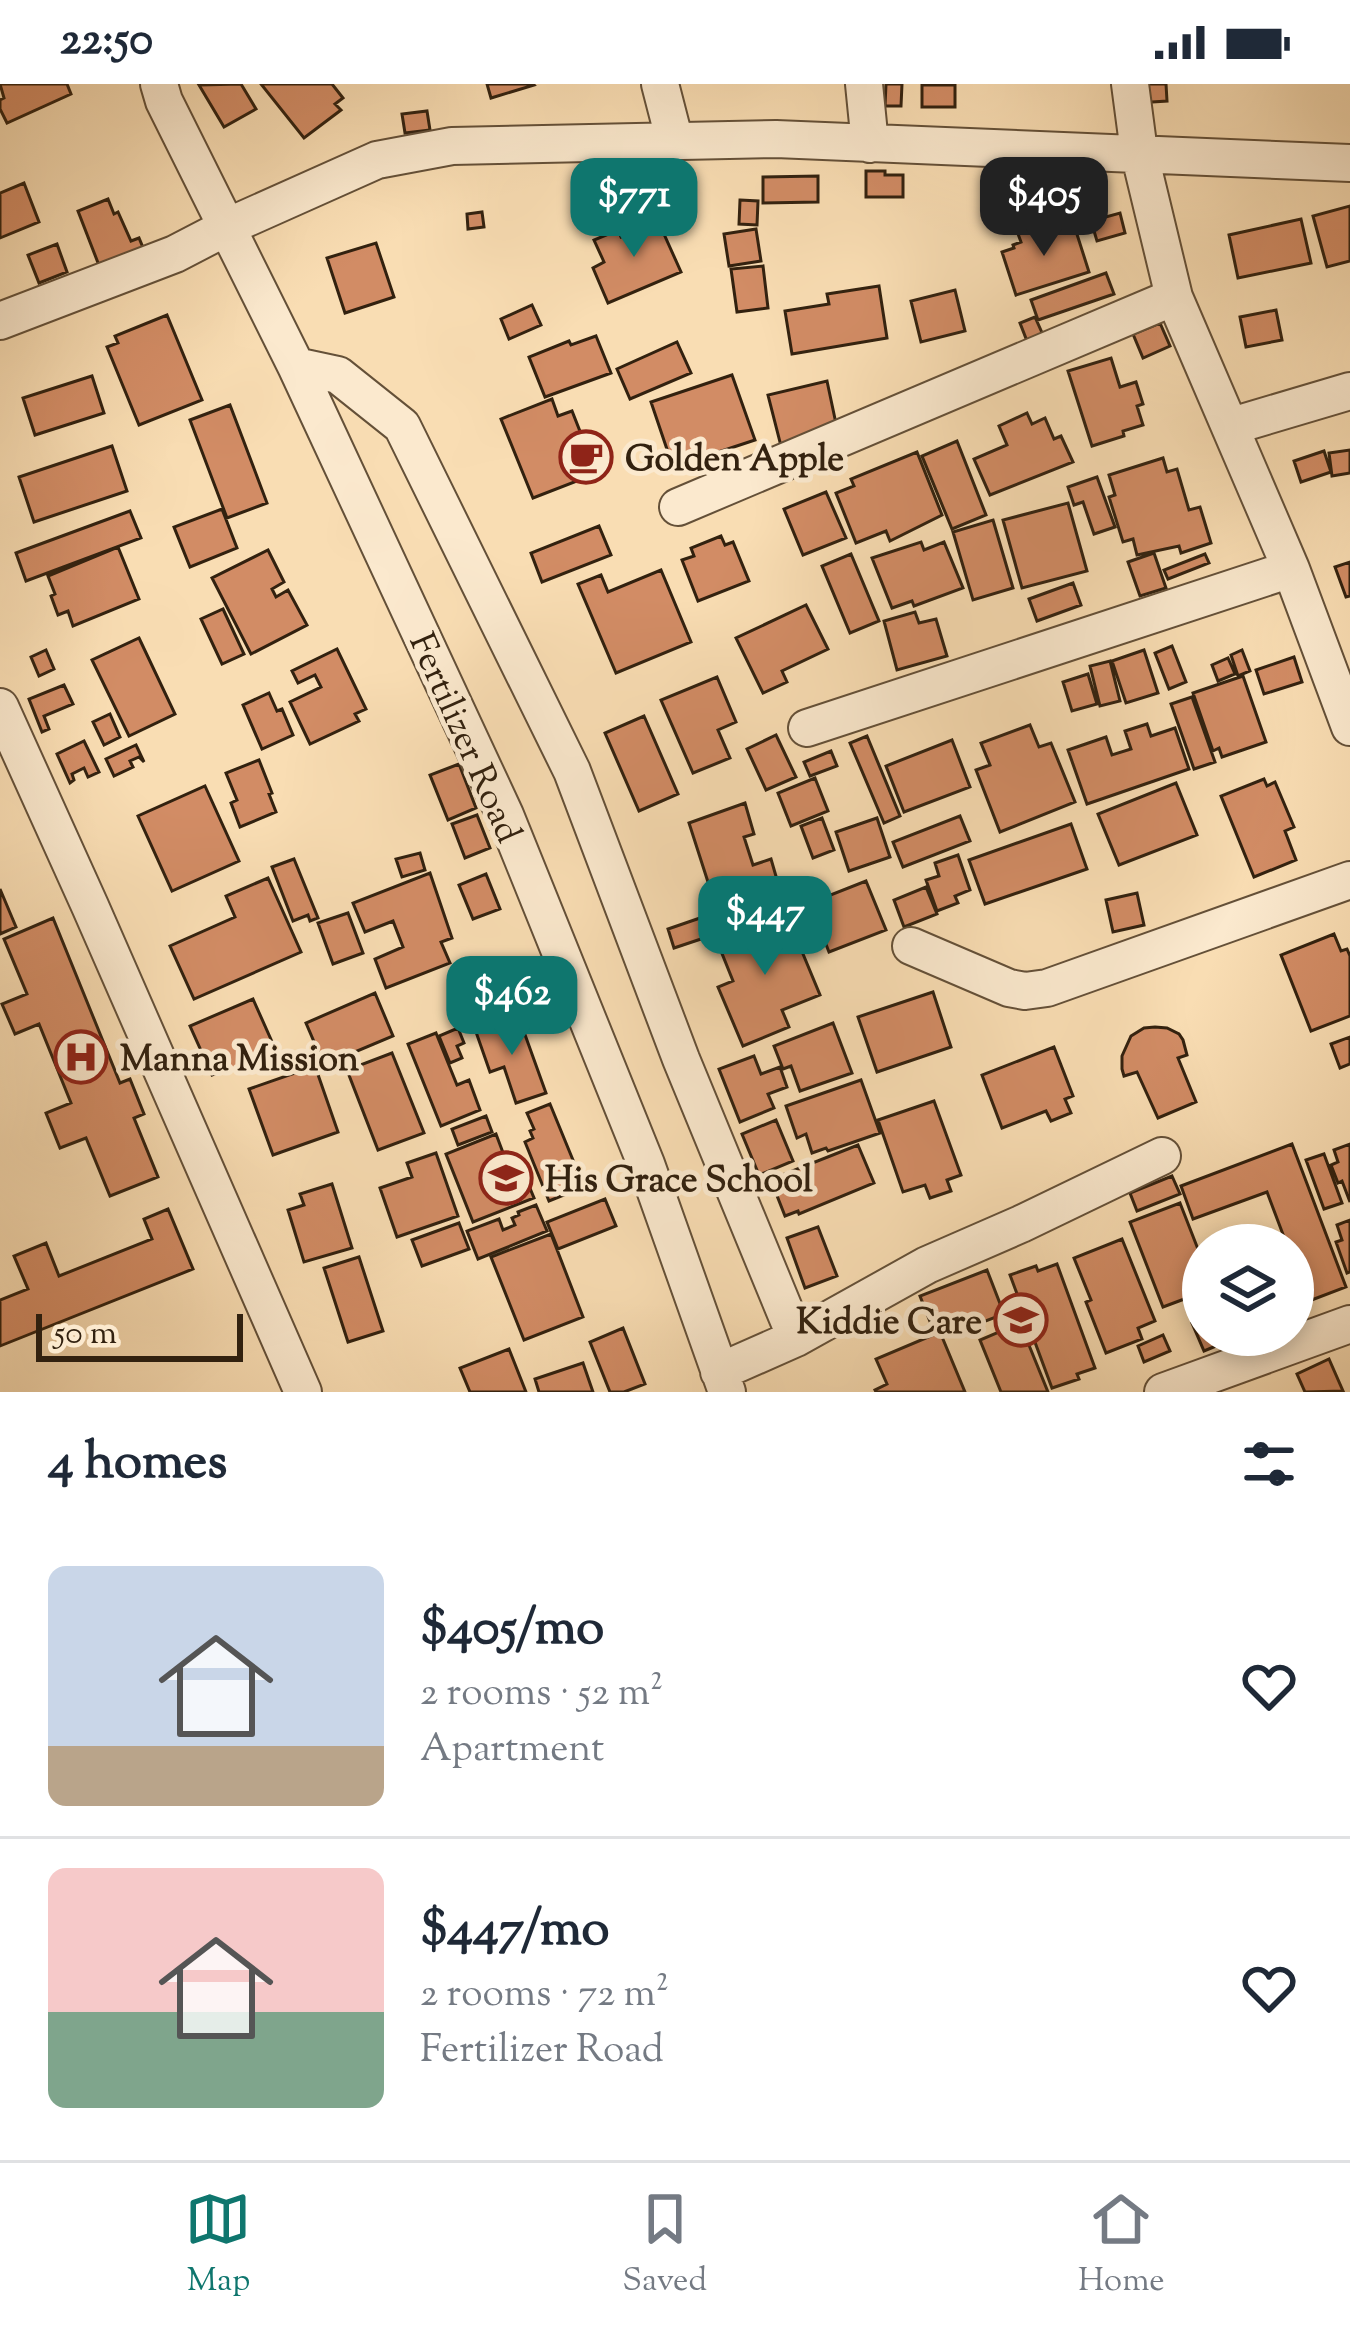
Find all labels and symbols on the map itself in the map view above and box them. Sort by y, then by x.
pin: $405 [973,157,1115,259]
pin: $771 [563,158,705,260]
cafe icon: Golden Apple [558,429,614,485]
place label: Golden Apple [625,435,844,487]
street label: Fertilizer Road [394,625,533,852]
pin: $447 [694,876,836,978]
pin: $462 [441,956,583,1058]
hospital icon: Manna Mission [53,1029,109,1085]
place label: Manna Mission [120,1035,360,1087]
school or university icon: His Grace School [478,1150,534,1206]
place label: His Grace School [545,1156,813,1208]
school or university icon: Kiddie Care [993,1292,1049,1348]
place label: Kiddie Care [796,1298,982,1350]
scale bar [36,1308,243,1361]

